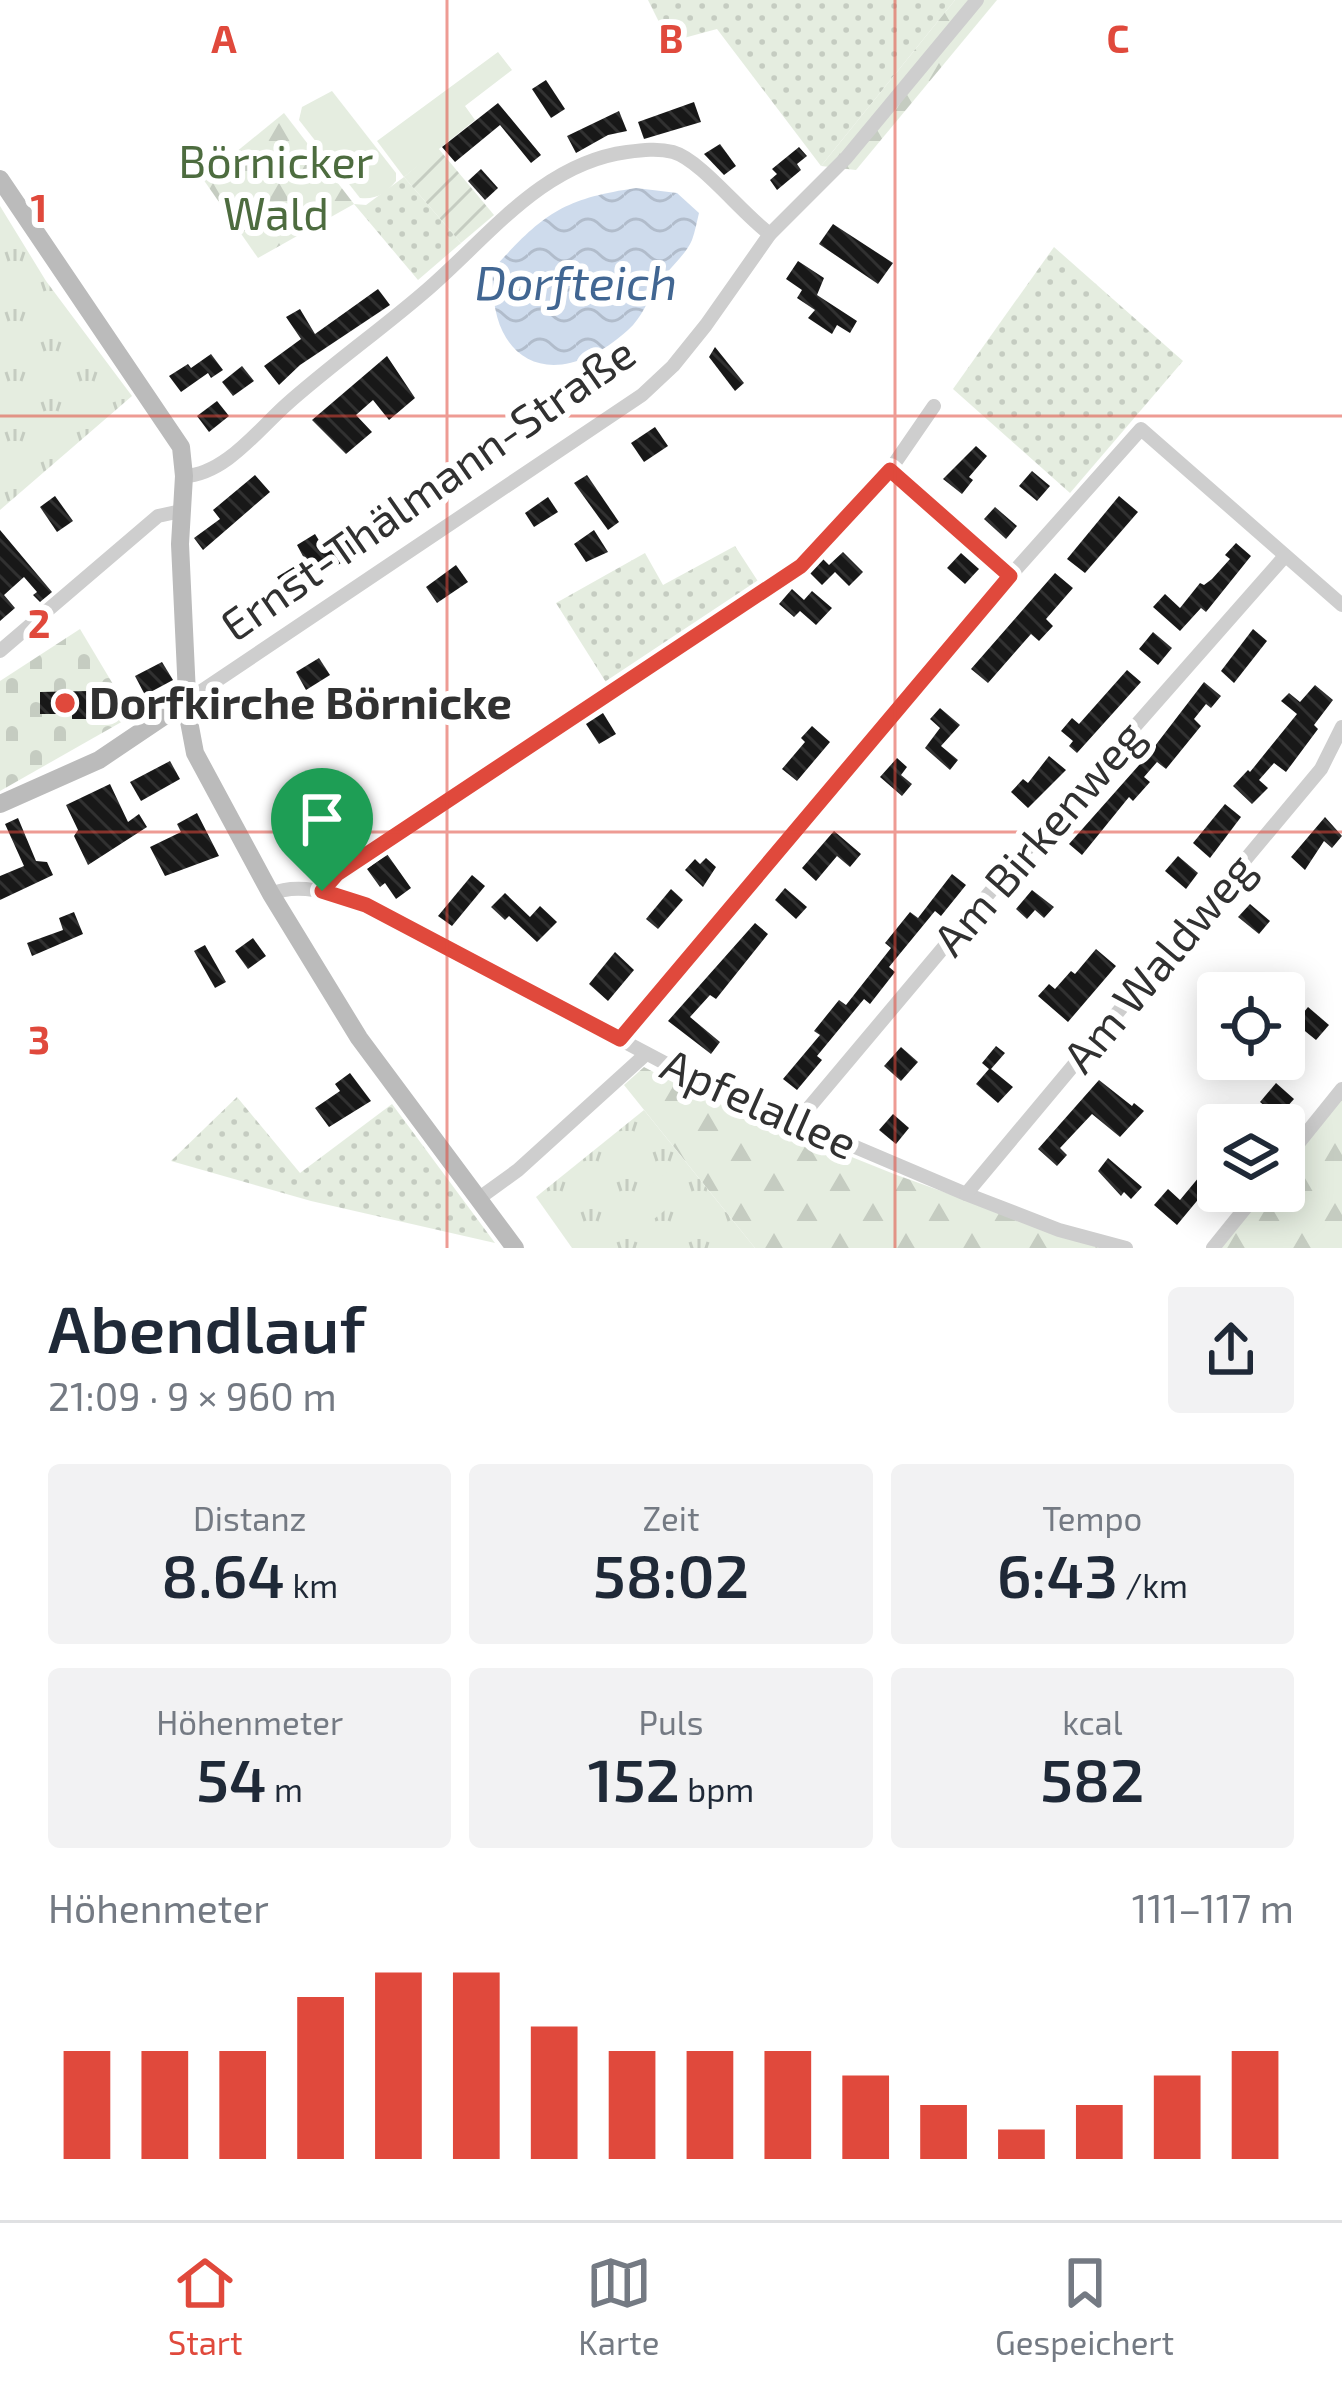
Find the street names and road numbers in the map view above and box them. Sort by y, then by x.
street label: Ernst-Thälmann-Straße [210,324,644,651]
street label: Am Birkenweg [921,708,1154,965]
street label: Am Waldweg [1050,841,1265,1082]
street label: Apfelallee [654,1035,866,1169]

